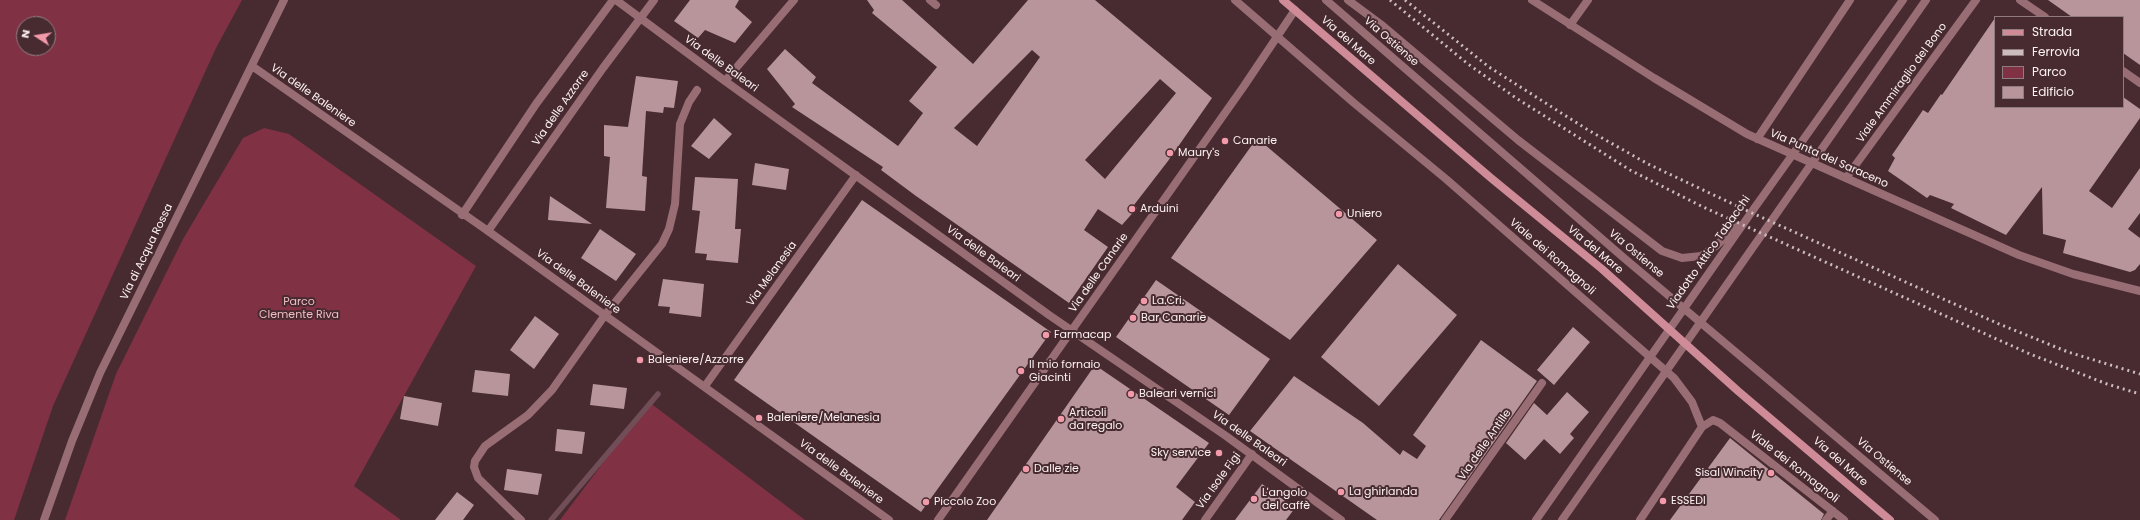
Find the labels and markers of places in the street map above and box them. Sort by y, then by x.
place label: Canarie [1233,134,1277,148]
marker: Canarie [1220,136,1230,146]
place label: Maury's [1178,146,1220,160]
marker: Maury's [1165,148,1175,158]
place label: Arduini [1140,202,1178,216]
marker: Arduini [1127,204,1137,214]
place label: Uniero [1347,207,1382,221]
marker: Uniero [1334,209,1344,219]
place label: La.Cri. [1152,294,1184,308]
marker: La.Cri. [1139,296,1149,306]
place label: Bar Canarie [1141,311,1206,325]
marker: Bar Canarie [1128,313,1138,323]
place label: Farmacap [1054,328,1111,342]
marker: Farmacap [1041,330,1051,340]
place label: Baleniere/Azzorre [648,353,744,367]
marker: Baleniere/Azzorre [635,355,645,365]
place label: Il mio fornaio Giacinti [1029,358,1100,384]
marker: Il mio fornaio Giacinti [1016,366,1026,376]
place label: Baleari vernici [1139,387,1216,401]
marker: Baleari vernici [1126,389,1136,399]
place label: Articoli da regalo [1069,406,1122,432]
place label: Baleniere/Melanesia [767,411,880,425]
marker: Baleniere/Melanesia [754,413,764,423]
marker: Articoli da regalo [1056,414,1066,424]
place label: Sky service [1151,446,1211,460]
marker: Sky service [1214,448,1224,458]
place label: Dalle zie [1034,462,1079,476]
marker: Dalle zie [1021,464,1031,474]
place label: Sisal Wincity [1695,466,1763,480]
marker: Sisal Wincity [1766,468,1776,478]
place label: La ghirlanda [1349,485,1417,499]
place label: L'angolo del caffè [1262,486,1310,512]
marker: La ghirlanda [1336,487,1346,497]
marker: L'angolo del caffè [1249,494,1259,504]
place label: ESSEDI [1671,494,1706,508]
place label: Piccolo Zoo [934,495,996,509]
marker: ESSEDI [1658,496,1668,506]
marker: Piccolo Zoo [921,497,931,507]

